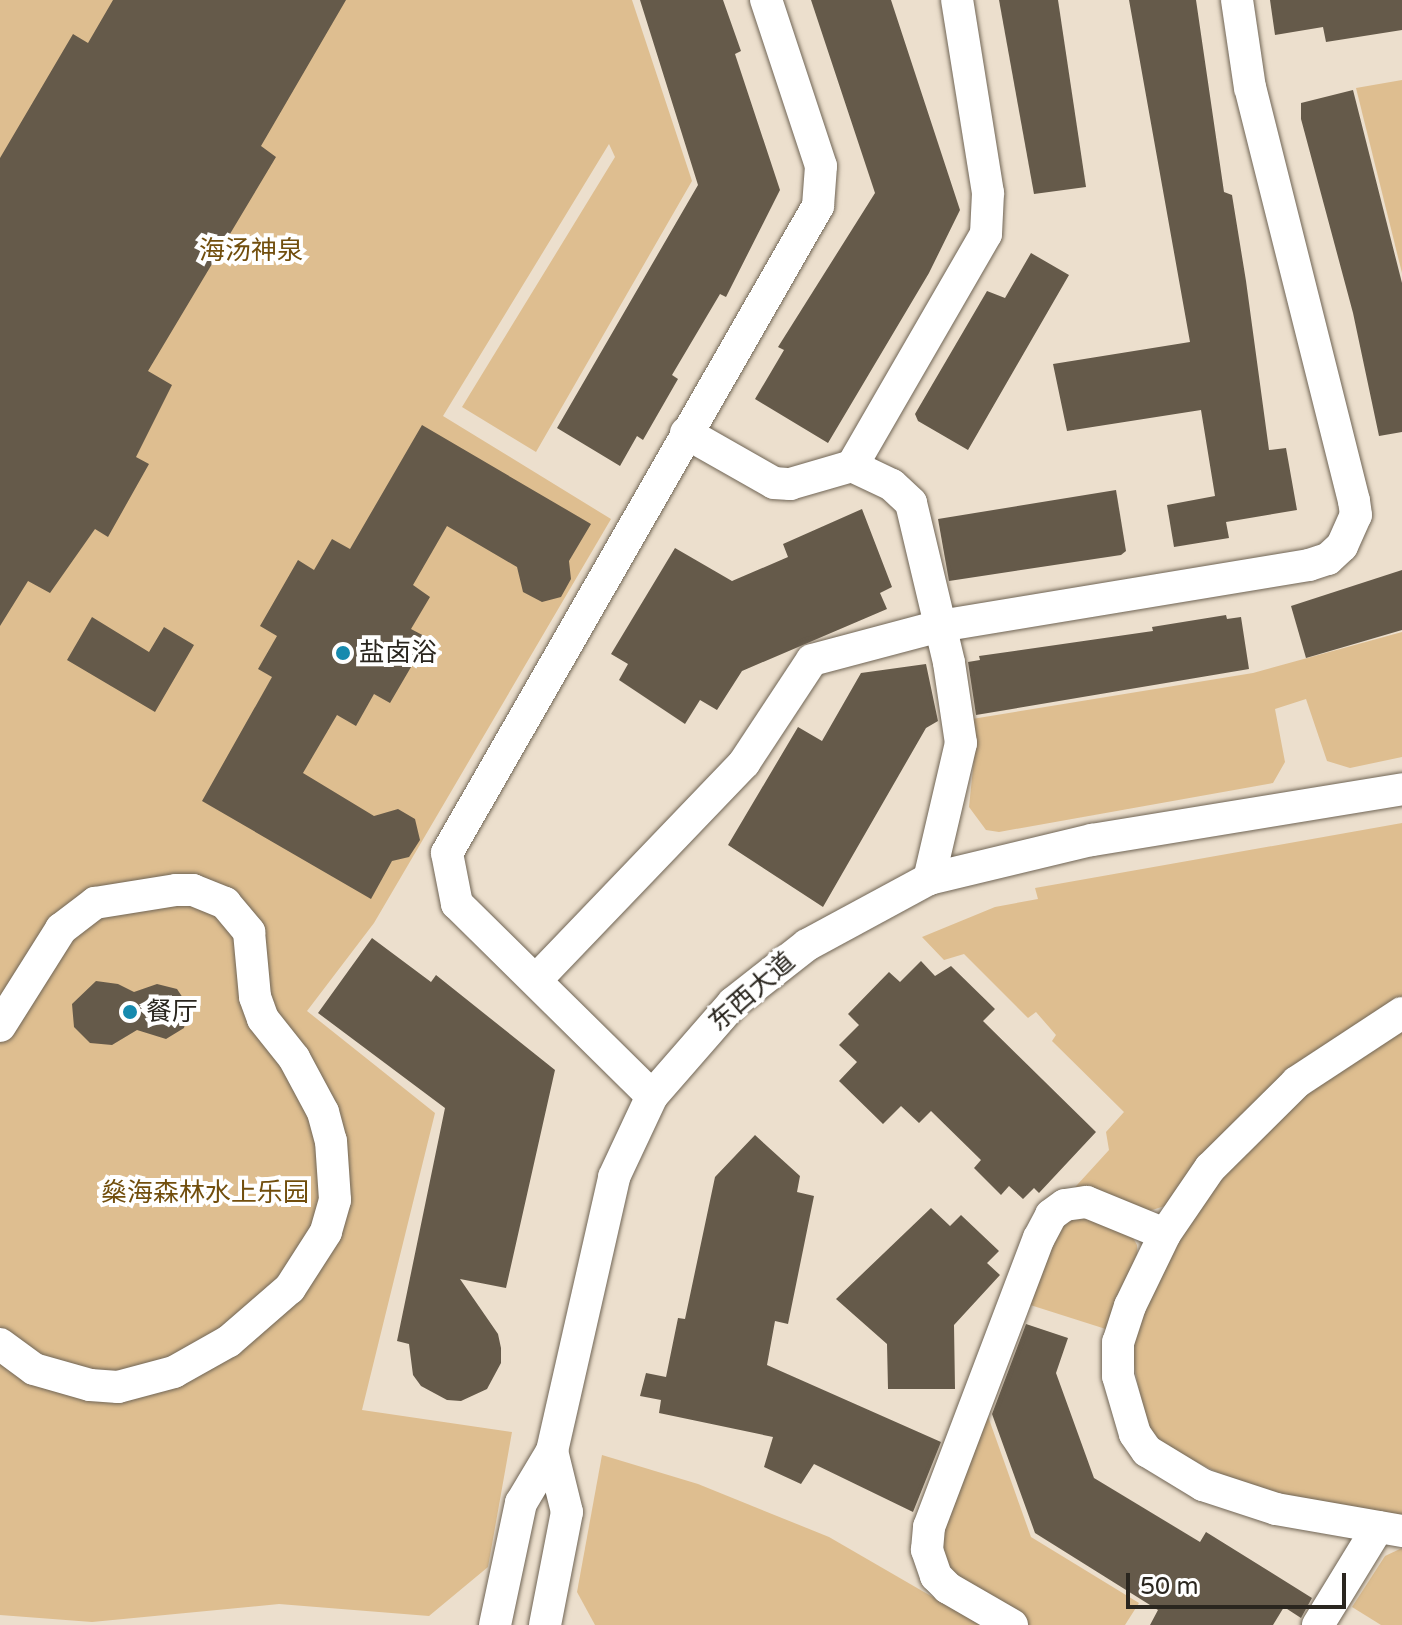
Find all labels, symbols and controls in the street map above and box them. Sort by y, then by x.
park label: 海汤神泉 [199,235,303,267]
place label: 盐卤浴 [359,637,437,669]
marker: 盐卤浴 [334,644,352,662]
street label: 东西大道 [703,946,801,1038]
place label: 餐厅 [146,996,198,1028]
marker: 餐厅 [121,1003,139,1021]
park label: 燊海森林水上乐园 [101,1177,309,1209]
scale bar [1130,1557,1350,1607]
text: 50 m [1140,1572,1198,1601]

